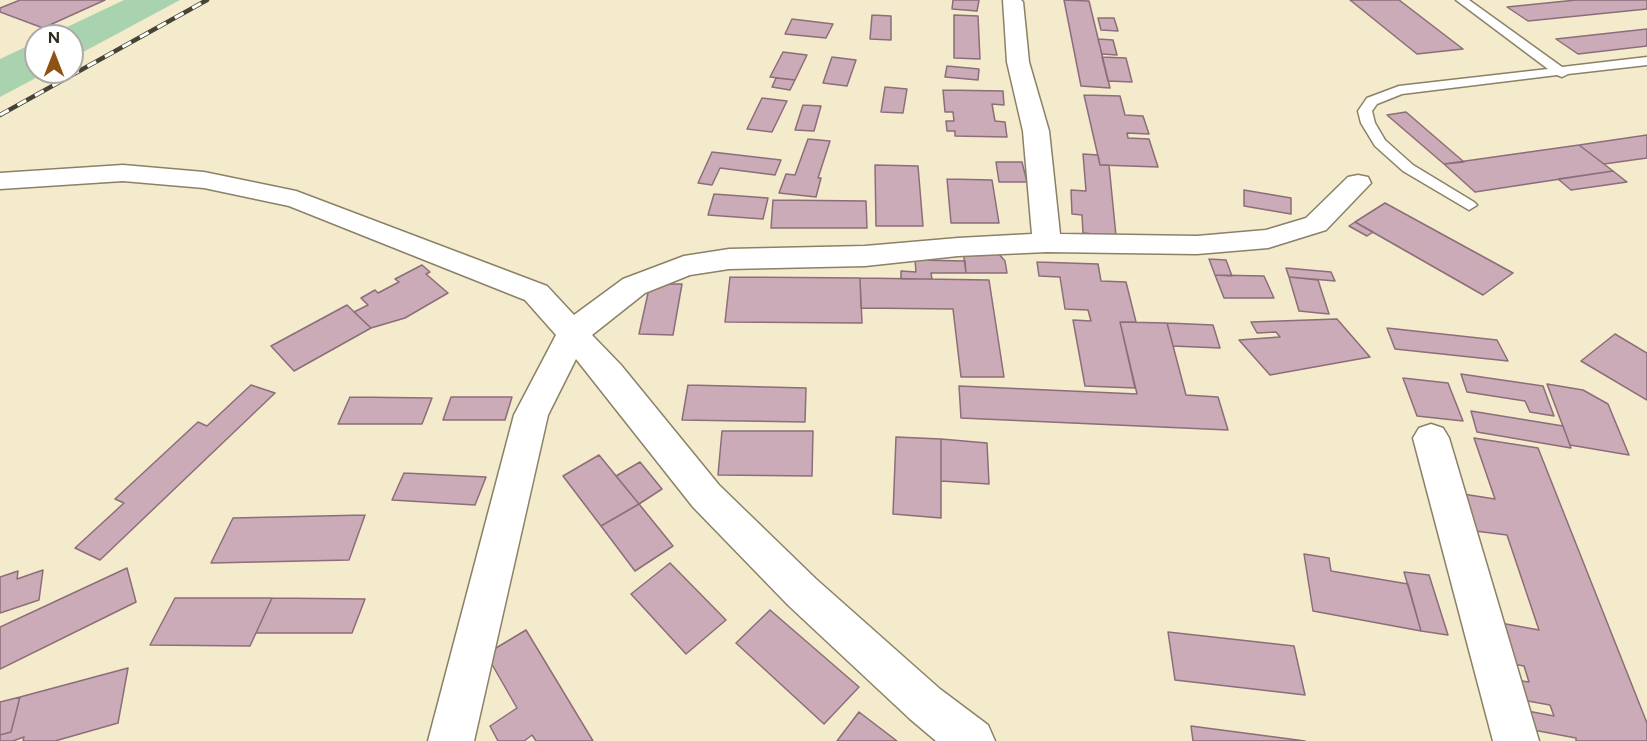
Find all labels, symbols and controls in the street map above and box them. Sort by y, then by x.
north arrow [24,24,84,84]
text: N [48,28,60,47]

